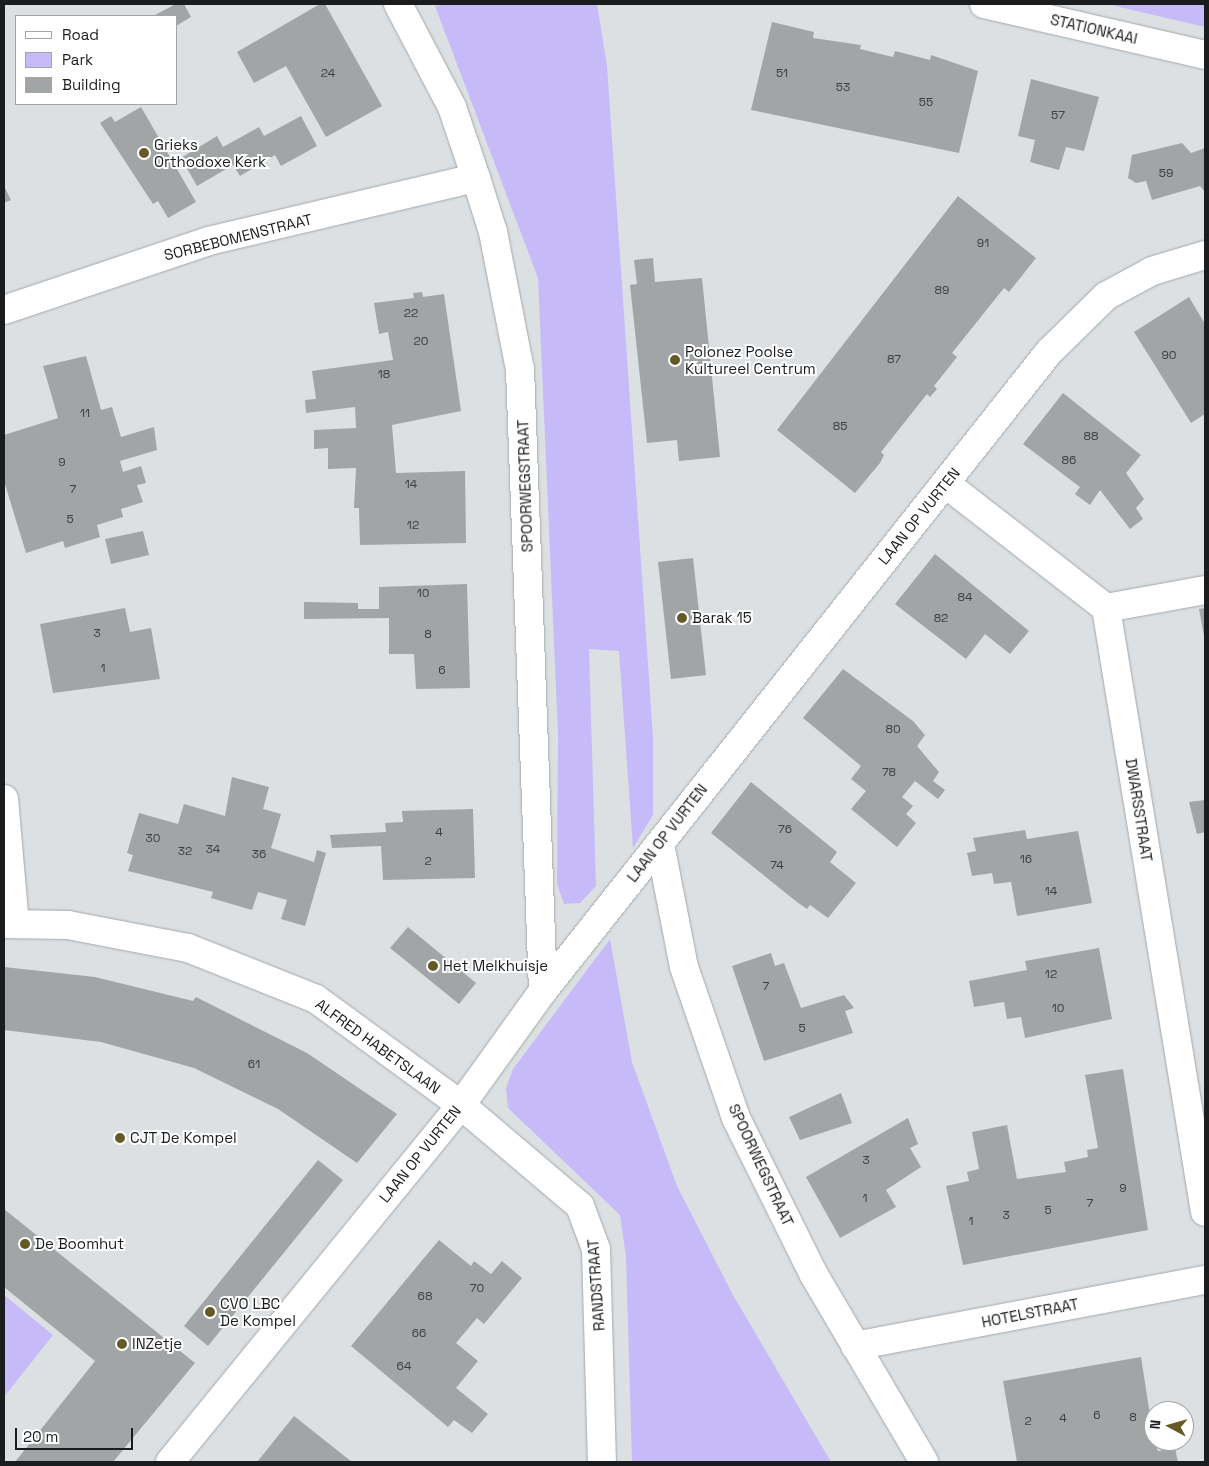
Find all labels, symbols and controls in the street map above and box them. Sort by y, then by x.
street label: STATIONKAAI [1049,10,1139,48]
legend [15,15,178,105]
text: Road [62,25,99,44]
text: Park [62,50,93,69]
house number: 24 [321,67,335,81]
house number: 51 [776,67,788,81]
text: Building [62,75,121,94]
house number: 53 [836,81,850,95]
house number: 55 [919,96,933,110]
house number: 57 [1051,109,1065,123]
place label: Grieks Orthodoxe Kerk [154,135,266,170]
marker: Grieks Orthodoxe Kerk [138,147,150,159]
house number: 59 [1159,167,1173,181]
street label: SORBEBOMENSTRAAT [162,210,314,264]
house number: 91 [977,237,989,251]
house number: 89 [935,284,949,298]
house number: 22 [404,307,418,321]
house number: 20 [414,335,428,349]
place label: Polonez Poolse Kultureel Centrum [685,342,816,377]
house number: 90 [1161,349,1177,363]
house number: 87 [887,353,901,367]
marker: Polonez Poolse Kultureel Centrum [669,354,681,366]
house number: 18 [378,368,390,382]
house number: 11 [80,407,90,421]
street label: SPOORWEGSTRAAT [514,419,536,553]
house number: 85 [833,420,847,434]
house number: 88 [1084,430,1098,444]
house number: 86 [1062,454,1076,468]
house number: 9 [58,456,66,470]
street label: LAAN OP VURTEN [874,464,964,568]
house number: 14 [405,478,417,492]
house number: 7 [70,483,76,497]
house number: 5 [66,513,74,527]
house number: 12 [407,519,419,533]
house number: 10 [417,587,429,601]
house number: 84 [958,591,972,605]
place label: Barak 15 [692,609,752,627]
marker: Barak 15 [676,612,688,624]
house number: 82 [934,612,948,626]
house number: 3 [93,627,101,641]
house number: 8 [424,628,432,642]
house number: 1 [100,662,106,676]
house number: 6 [438,664,446,678]
house number: 80 [885,723,901,737]
street label: DWARSSTRAAT [1122,757,1156,863]
house number: 78 [882,766,896,780]
street label: LAAN OP VURTEN [623,780,711,886]
house number: 76 [778,823,792,837]
house number: 4 [435,826,443,840]
house number: 30 [146,832,160,846]
house number: 34 [206,843,220,857]
house number: 32 [178,845,192,859]
house number: 36 [252,848,266,862]
house number: 16 [1020,853,1032,867]
house number: 2 [424,855,432,869]
house number: 74 [770,859,784,873]
house number: 14 [1045,885,1057,899]
place label: Het Melkhuisje [443,957,548,975]
marker: Het Melkhuisje [427,960,439,972]
house number: 12 [1045,968,1057,982]
house number: 7 [763,980,769,994]
street label: ALFRED HABETSLAAN [312,995,444,1097]
house number: 10 [1052,1002,1064,1016]
house number: 5 [798,1022,806,1036]
house number: 61 [248,1058,260,1072]
street label: SPOORWEGSTRAAT [725,1101,797,1229]
street label: LAAN OP VURTEN [375,1102,465,1206]
place label: CJT De Kompel [130,1129,237,1147]
marker: CJT De Kompel [114,1132,126,1144]
house number: 3 [862,1154,870,1168]
house number: 9 [1119,1182,1127,1196]
house number: 1 [862,1192,868,1206]
house number: 7 [1087,1197,1093,1211]
house number: 5 [1044,1204,1052,1218]
house number: 3 [1002,1209,1010,1223]
house number: 1 [968,1215,974,1229]
place label: De Boomhut [35,1235,124,1253]
marker: De Boomhut [19,1238,31,1250]
street label: RANDSTRAAT [584,1238,608,1332]
house number: 70 [470,1282,484,1296]
house number: 68 [418,1290,432,1304]
place label: CVO LBC De Kompel [220,1294,296,1329]
street label: HOTELSTRAAT [980,1295,1080,1331]
marker: CVO LBC De Kompel [204,1306,216,1318]
house number: 66 [412,1327,426,1341]
place label: INZetje [132,1335,182,1353]
marker: INZetje [116,1338,128,1350]
house number: 64 [397,1360,411,1374]
north arrow [1144,1401,1194,1451]
house number: 6 [1093,1409,1101,1423]
house number: 8 [1129,1411,1137,1425]
house number: 4 [1059,1412,1067,1426]
house number: 2 [1024,1415,1032,1429]
scale bar [18,1418,135,1450]
text: N [1146,1419,1165,1430]
text: 20 m [23,1427,58,1446]

